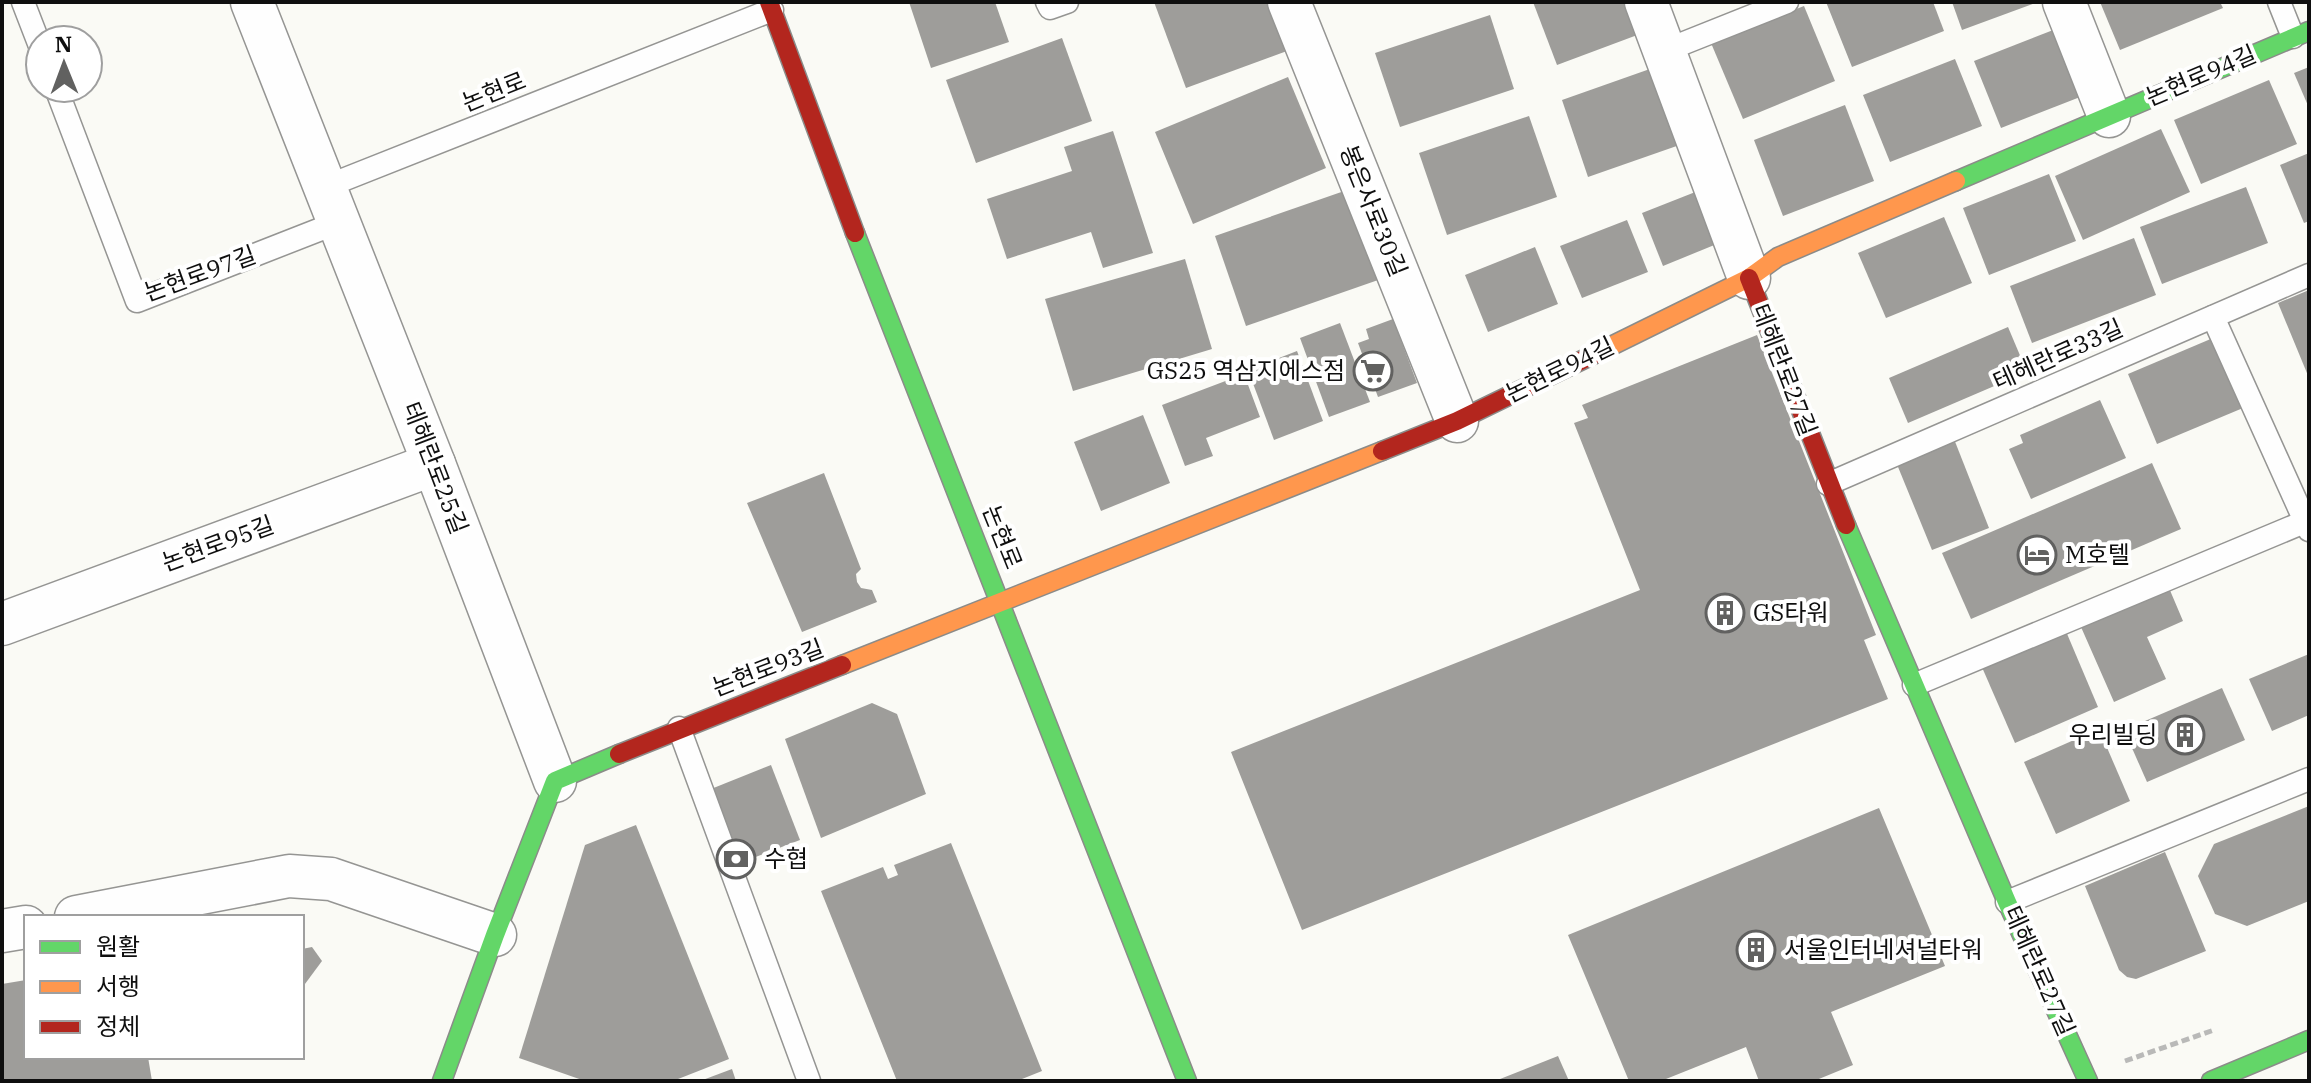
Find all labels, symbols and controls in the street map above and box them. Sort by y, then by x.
north arrow [24,24,104,104]
text: N [55,29,73,58]
street label: 논현로94길 [2140,37,2261,113]
street label: 논현로 [457,64,530,118]
street label: 봉은사로30길 [1333,140,1415,281]
street label: 논현로97길 [139,238,260,308]
street label: 테헤란로27길 [1745,299,1825,440]
street label: 테헤란로33길 [1988,311,2128,397]
street label: 논현로94길 [1500,329,1619,409]
supermarket icon: GS25 역삼지에스점 [1352,350,1394,392]
place label: GS25 역삼지에스점 [1147,354,1345,386]
street label: 테헤란로25길 [396,397,476,538]
street label: 논현로 [976,500,1030,573]
street label: 논현로95길 [157,508,278,578]
hotel icon: M호텔 [2016,534,2058,576]
place label: M호텔 [2065,538,2130,570]
building icon: GS타워 [1704,592,1746,634]
place label: GS타워 [1753,596,1829,628]
street label: 논현로93길 [707,631,828,703]
building icon: 우리빌딩 [2164,714,2206,756]
place label: 우리빌딩 [2069,718,2157,750]
bank icon: 수협 [715,838,757,880]
place label: 수협 [764,842,808,874]
street label: 테헤란로27길 [1997,901,2083,1041]
legend [24,915,304,1059]
building icon: 서울인터네셔널타워 [1735,929,1777,971]
text: 원활 [96,930,140,962]
place label: 서울인터네셔널타워 [1784,933,1983,965]
text: 서행 [96,970,140,1002]
text: 정체 [96,1010,140,1042]

